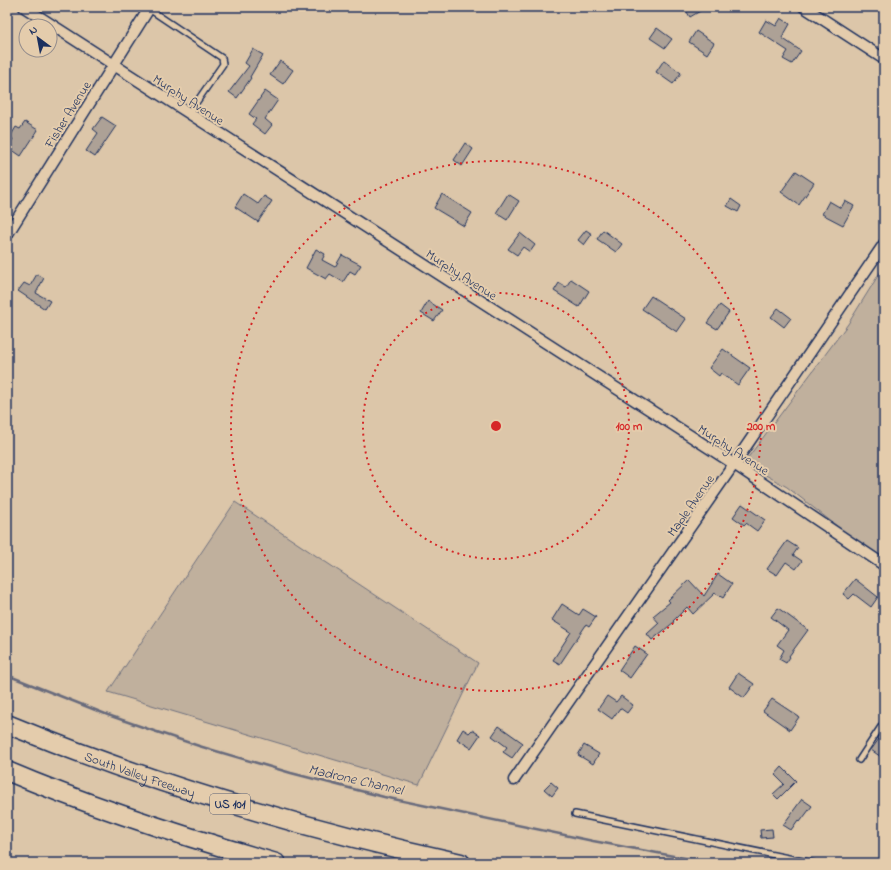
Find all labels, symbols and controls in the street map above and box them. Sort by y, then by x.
north arrow [18,18,58,58]
text: N [26,22,41,39]
street label: Murphy Avenue [148,70,228,131]
street label: Fisher Avenue [40,78,96,153]
street label: Murphy Avenue [421,245,501,306]
text: 100 m [616,418,643,436]
text: 200 m [746,418,776,436]
centre of rings [489,419,503,433]
street label: Murphy Avenue [693,420,773,481]
street label: Maple Avenue [663,471,720,541]
street label: South Valley Freeway [81,747,197,804]
water label: Madrone Channel [306,759,407,802]
road number: US 101 [210,794,250,814]

